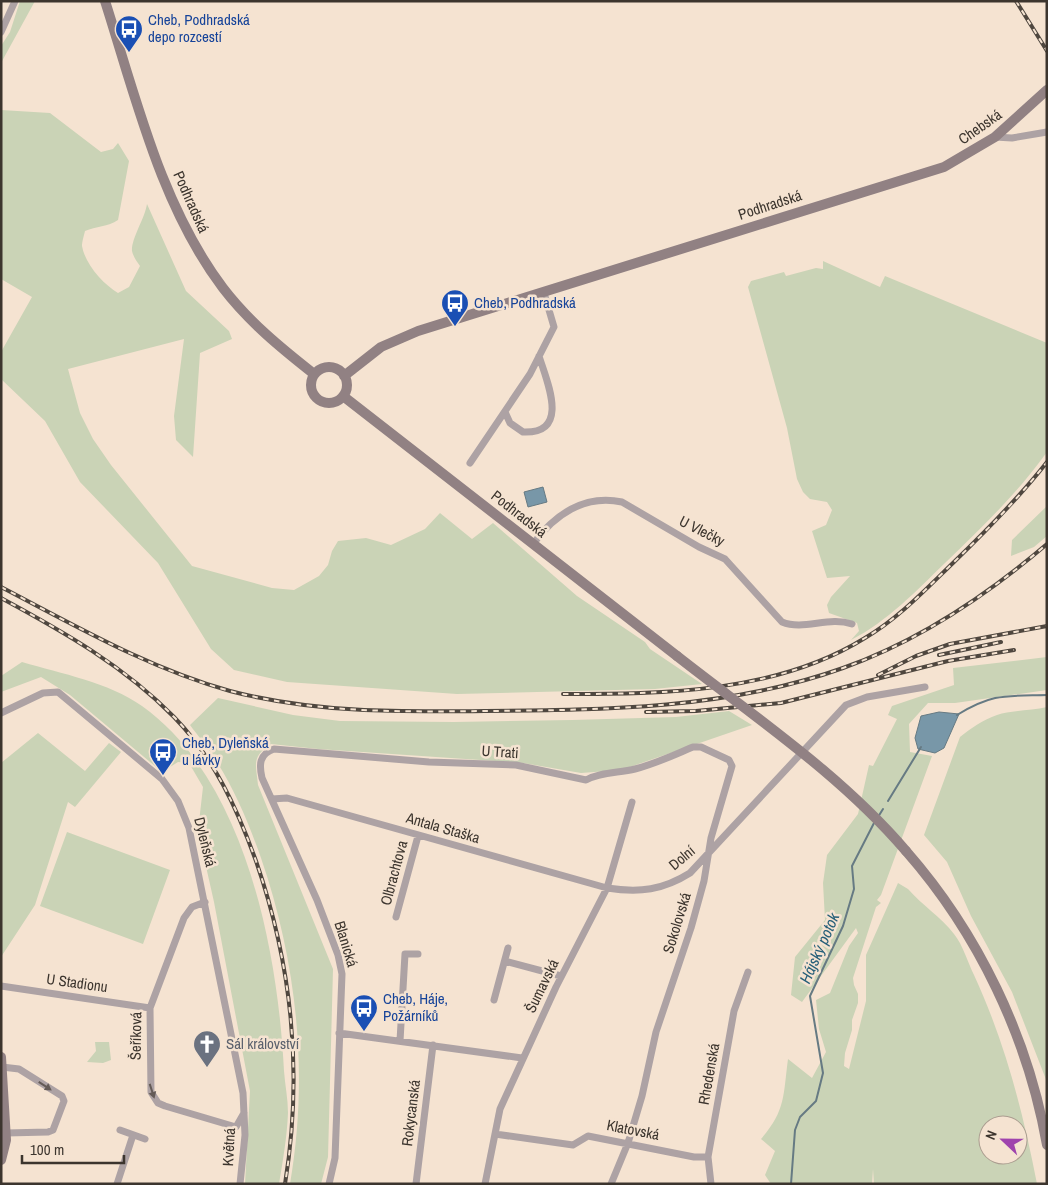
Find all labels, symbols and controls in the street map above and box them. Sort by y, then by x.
place label: Cheb, Podhradská depo rozcestí [148,9,250,47]
bus stop icon: Cheb, Podhradská depo rozcestí [114,14,144,53]
street label: Chebská [954,104,1006,149]
street label: Podhradská [169,168,214,236]
street label: Podhradská [735,184,804,225]
bus stop icon: Cheb, Podhradská [440,288,470,327]
place label: Cheb, Podhradská [474,292,576,313]
street label: Podhradská [487,485,552,542]
street label: U Vlečky [676,510,729,551]
place label: Cheb, Dyleňská u lávky [182,732,269,770]
bus stop icon: Cheb, Dyleňská u lávky [148,737,178,776]
street label: U Trati [481,740,519,763]
street label: Antala Staška [403,807,483,848]
street label: Dyleňská [189,815,222,869]
street label: Olbrachtova [375,838,412,908]
street label: Dolní [664,840,700,875]
street label: Sokolovská [657,890,696,956]
water label: Hájský potok [794,909,845,987]
street label: Blanická [330,918,363,970]
street label: Šumavská [520,955,564,1016]
street label: U Stadionu [45,968,109,997]
place label: Cheb, Háje, Požárníků [383,988,448,1026]
bus stop icon: Cheb, Háje, Požárníků [349,993,379,1032]
street label: Šeříková [125,1011,146,1060]
church icon: Sál království [192,1029,222,1068]
place label: Sál království [226,1033,300,1054]
street label: Rhedenská [693,1041,724,1106]
street label: Rokycanská [396,1078,425,1147]
one-way arrow [39,1081,52,1091]
one-way arrow [148,1084,156,1099]
street label: Klatovská [605,1114,661,1145]
north arrow [978,1115,1028,1165]
street label: Květná [217,1127,240,1167]
text: N [981,1128,1001,1142]
scale bar [22,1132,125,1164]
text: 100 m [30,1139,64,1160]

